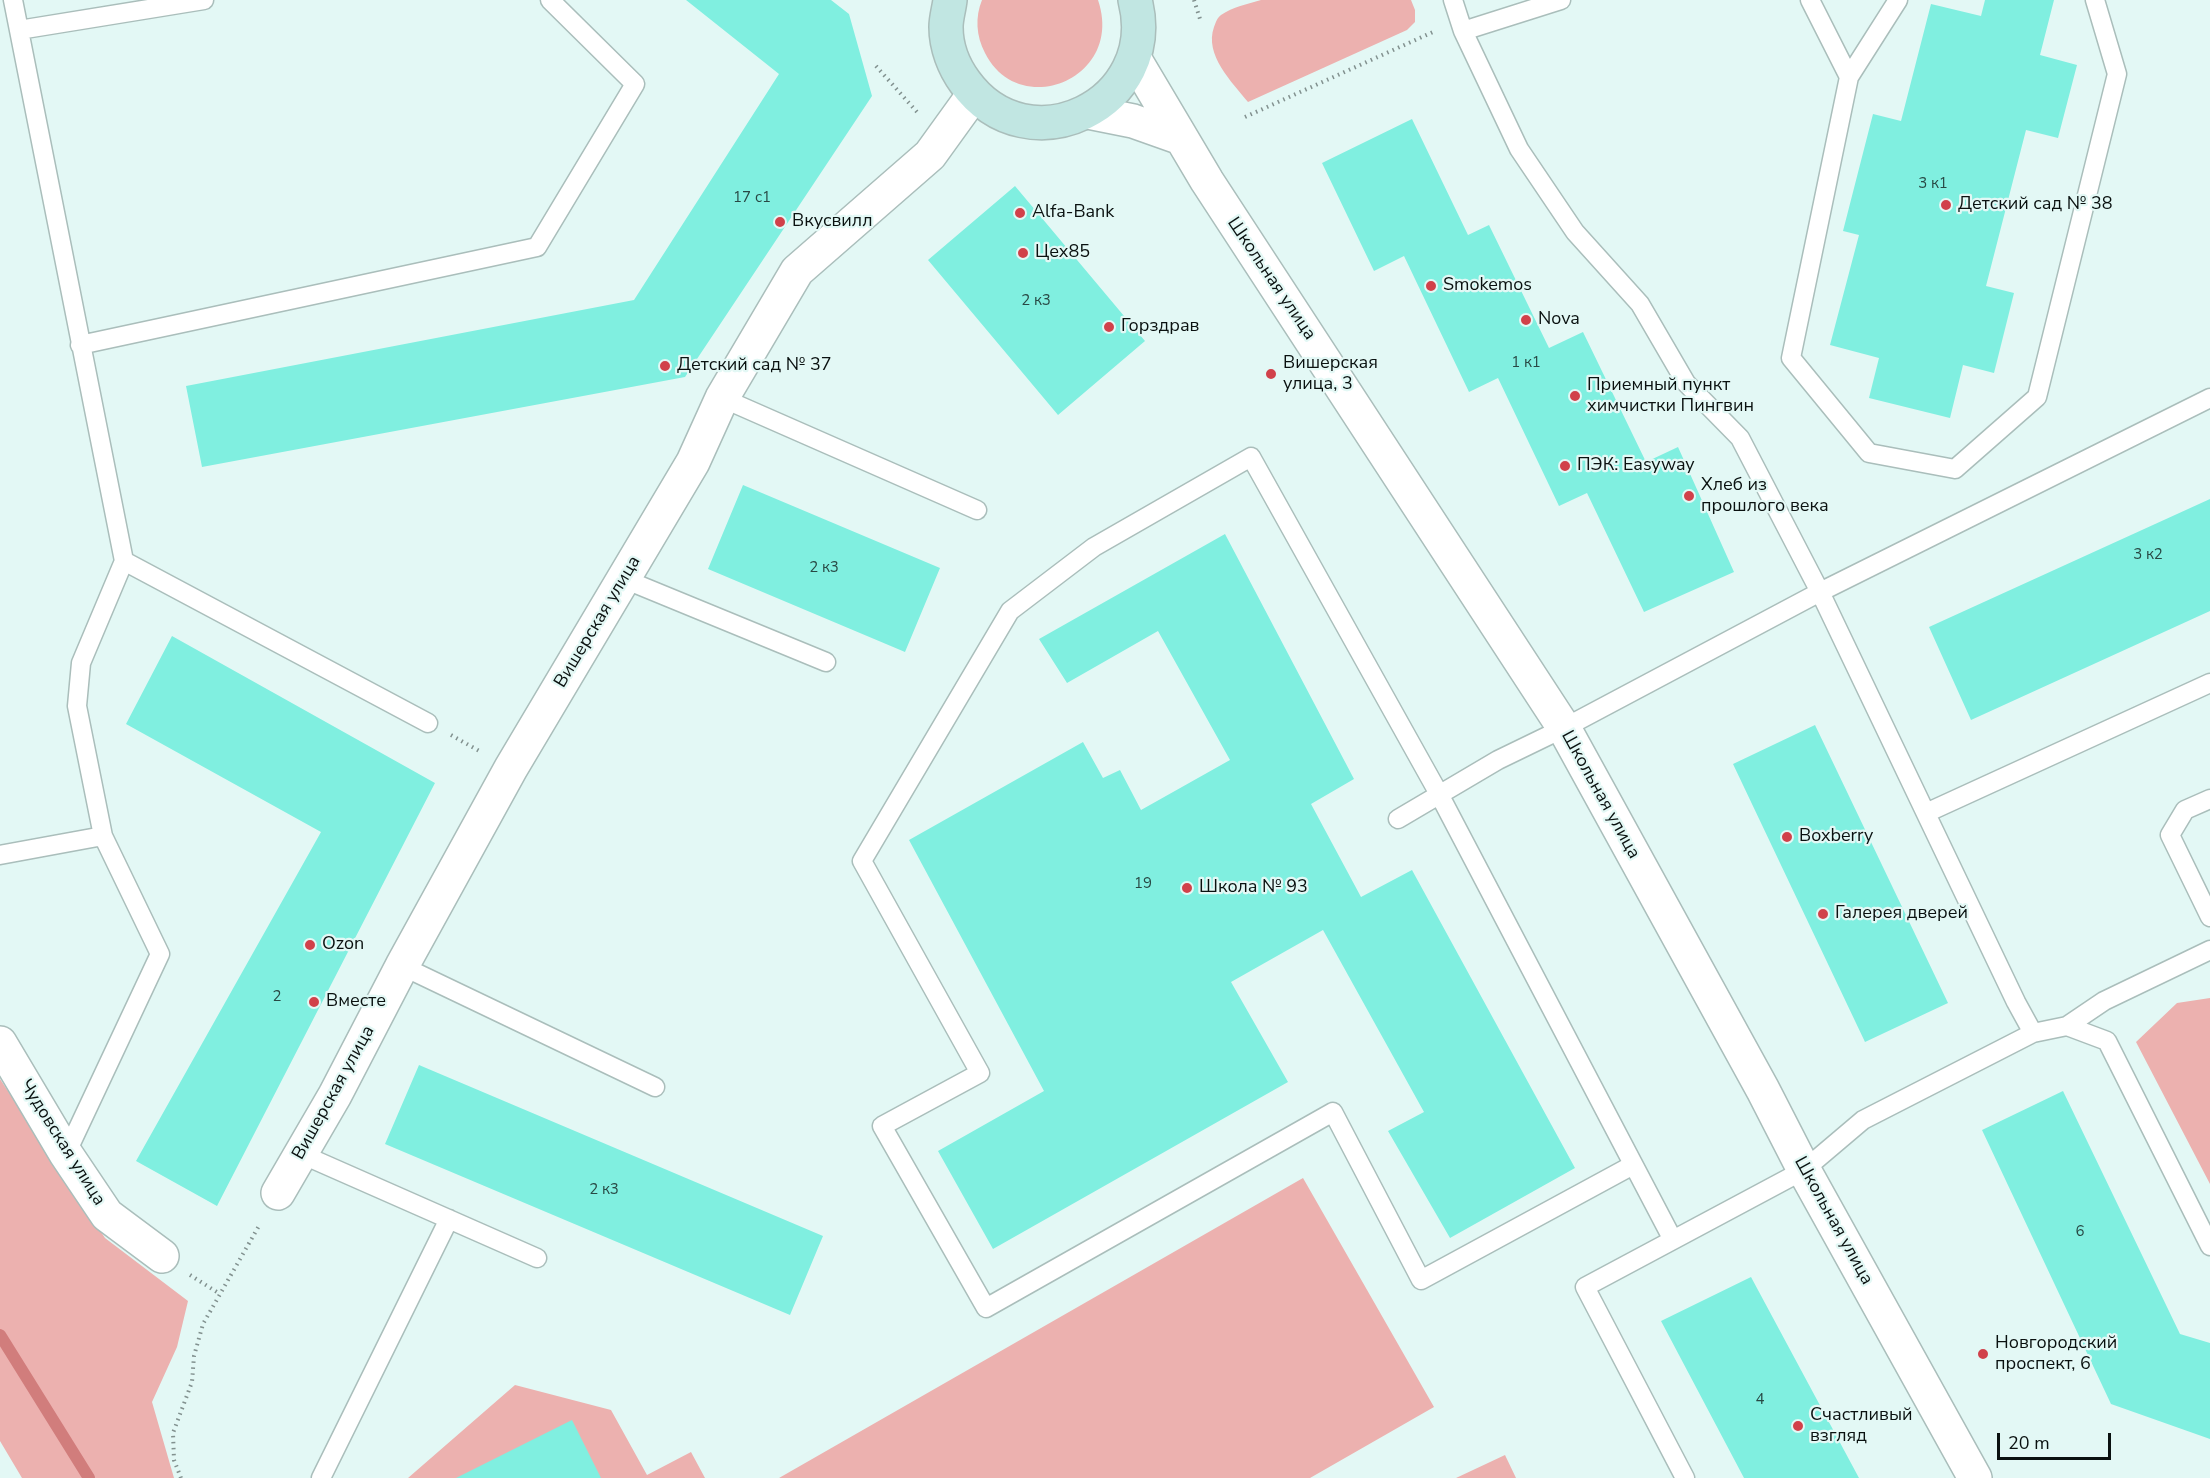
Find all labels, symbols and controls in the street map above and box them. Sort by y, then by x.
house number: 3 к1 [1918,175,1948,193]
house number: 17 с1 [733,189,771,207]
place label: Детский сад № 38 [1958,194,2112,216]
marker: Детский сад № 38 [1939,198,1953,212]
place label: Alfa-Bank [1032,202,1114,224]
marker: Alfa-Bank [1013,206,1027,220]
place label: Вкусвилл [792,211,872,233]
street label: Школьная улица [1222,214,1320,344]
marker: Вкусвилл [773,215,787,229]
place label: Цех85 [1035,242,1090,264]
marker: Цех85 [1016,246,1030,260]
place label: Smokemos [1443,275,1532,297]
marker: Smokemos [1424,279,1438,293]
house number: 2 к3 [1021,292,1051,310]
place label: Nova [1538,309,1580,331]
marker: Nova [1519,313,1533,327]
place label: Горздрав [1121,316,1199,338]
marker: Горздрав [1102,320,1116,334]
place label: Вишерская улица, 3 [1283,353,1378,395]
house number: 1 к1 [1511,354,1541,372]
place label: Детский сад № 37 [677,355,831,377]
marker: Детский сад № 37 [658,359,672,373]
marker: Вишерская улица, 3 [1264,367,1278,381]
place label: Приемный пункт химчистки Пингвин [1587,375,1754,418]
marker: Приемный пункт химчистки Пингвин [1568,389,1582,403]
place label: ПЭК: Easyway [1577,455,1695,477]
marker: ПЭК: Easyway [1558,459,1572,473]
place label: Хлеб из прошлого века [1701,475,1829,518]
marker: Хлеб из прошлого века [1682,489,1696,503]
house number: 3 к2 [2133,546,2163,564]
street label: Вишерская улица [550,552,646,692]
house number: 2 к3 [809,559,839,577]
street label: Школьная улица [1556,727,1644,863]
place label: Boxberry [1799,826,1873,848]
marker: Boxberry [1780,830,1794,844]
house number: 19 [1134,875,1152,893]
place label: Школа № 93 [1199,877,1308,899]
marker: Школа № 93 [1180,881,1194,895]
place label: Галерея дверей [1835,903,1968,925]
marker: Галерея дверей [1816,907,1830,921]
place label: Ozon [322,934,364,956]
marker: Ozon [303,938,317,952]
house number: 2 [273,988,281,1006]
place label: Вместе [326,991,386,1013]
marker: Вместе [307,995,321,1009]
street label: Вишерская улица [288,1022,380,1164]
street label: Чудовская улица [15,1076,109,1210]
street label: Школьная улица [1789,1153,1877,1289]
house number: 2 к3 [589,1181,619,1199]
house number: 6 [2076,1223,2084,1241]
place label: Новгородский проспект, 6 [1995,1333,2117,1376]
marker: Новгородский проспект, 6 [1976,1347,1990,1361]
house number: 4 [1756,1391,1764,1409]
place label: Счастливый взгляд [1810,1405,1913,1448]
marker: Счастливый взгляд [1791,1419,1805,1433]
scale bar [2000,1421,2114,1459]
text: 20 m [2008,1431,2050,1455]

